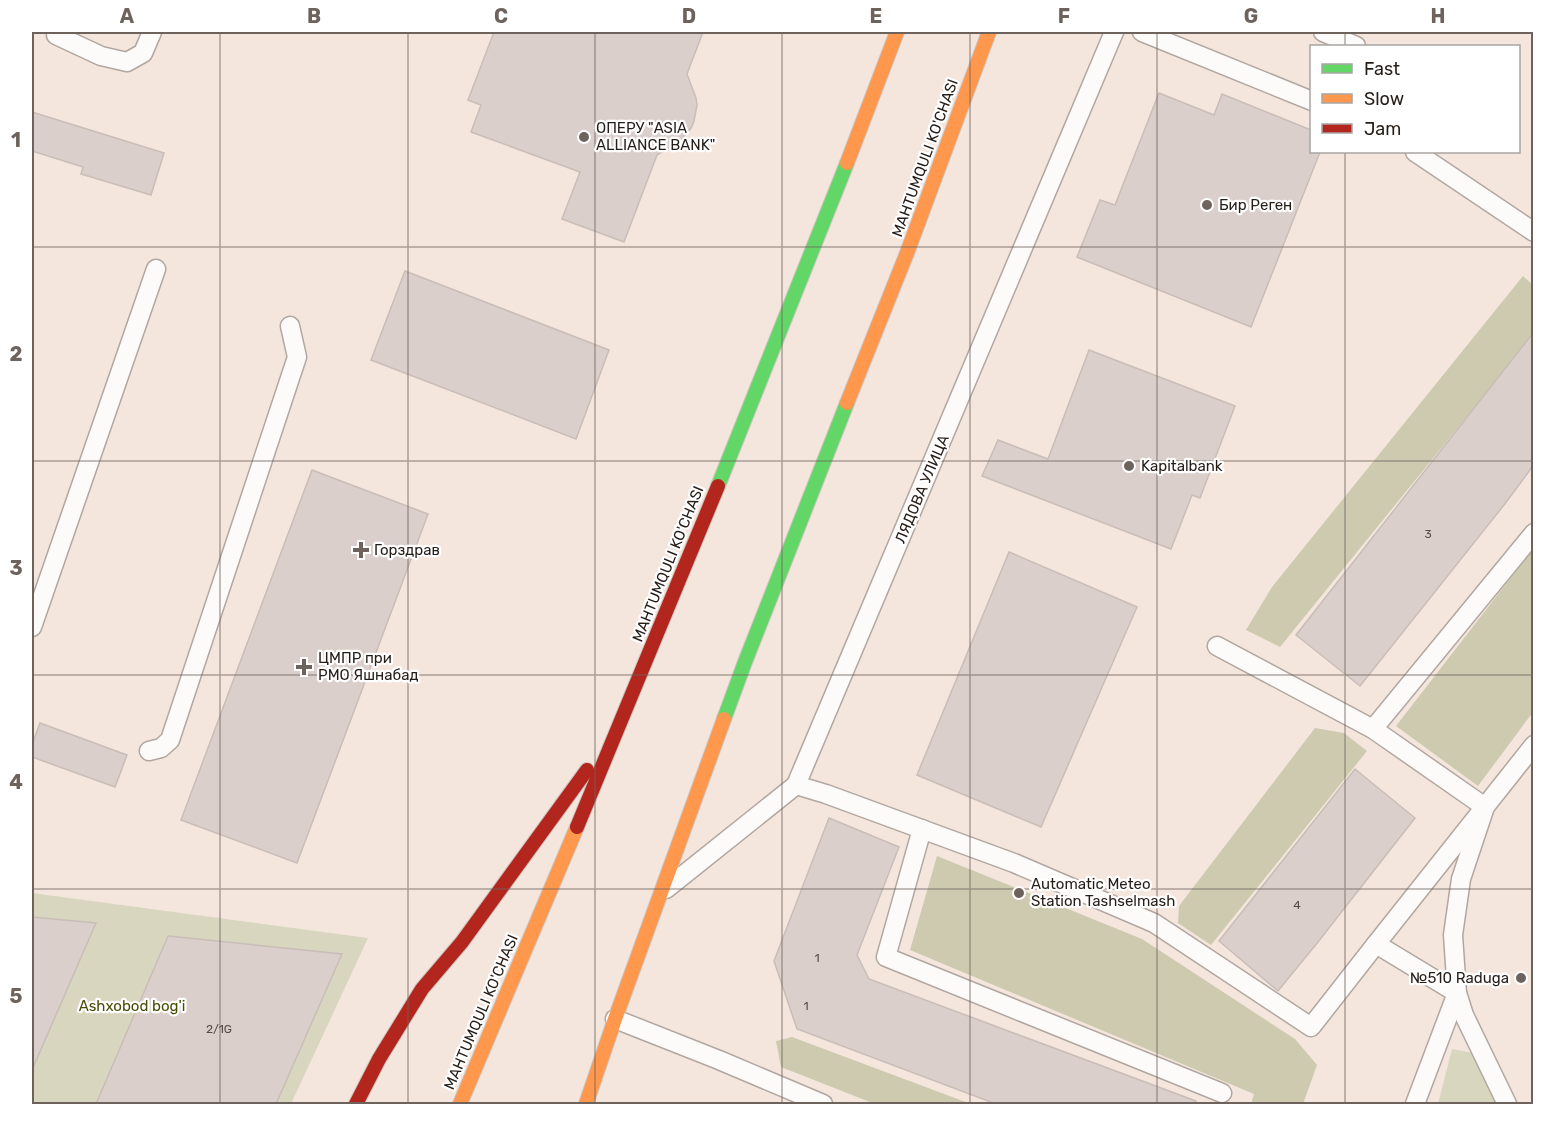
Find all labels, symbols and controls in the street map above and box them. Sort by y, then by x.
text: A [120,4,135,28]
text: B [307,4,321,28]
text: C [494,4,508,28]
text: D [682,4,696,28]
text: E [870,4,882,28]
text: F [1058,4,1070,28]
text: G [1244,4,1258,28]
text: H [1431,4,1445,28]
legend [1310,45,1520,153]
text: Fast [1364,58,1400,80]
street label: MAHTUMQULI KO'CHASI [888,77,962,239]
text: Slow [1364,88,1404,110]
text: Jam [1364,118,1401,140]
place label: ОПЕРУ "ASIA ALLIANCE BANK" [596,119,715,154]
text: 1 [11,128,21,152]
marker: ОПЕРУ "ASIA ALLIANCE BANK" [577,130,591,144]
place label: Бир Реген [1219,196,1292,214]
marker: Бир Реген [1200,198,1214,212]
text: 2 [10,342,23,366]
street label: ЛЯДОВА УЛИЦА [891,432,953,546]
place label: Kapitalbank [1141,457,1223,475]
marker: Kapitalbank [1122,459,1136,473]
street label: MAHTUMQULI KO'CHASI [628,483,708,645]
house number: 3 [1424,527,1432,541]
marker: Горздрав [352,541,370,559]
place label: Горздрав [374,541,440,559]
text: 3 [9,556,23,580]
place label: ЦМПР при РМО Яшнабад [318,649,419,684]
marker: ЦМПР при РМО Яшнабад [295,658,313,676]
text: 4 [9,770,23,794]
place label: Automatic Meteo Station Tashselmash [1031,875,1175,910]
marker: Automatic Meteo Station Tashselmash [1012,886,1026,900]
house number: 4 [1293,898,1301,912]
street label: MAHTUMQULI KO'CHASI [440,932,522,1092]
house number: 1 [814,951,820,965]
place label: №510 Raduga [1410,969,1509,987]
marker: №510 Raduga [1514,971,1528,985]
text: 5 [10,984,23,1008]
park label: Ashxobod bog'i [79,997,185,1015]
house number: 1 [803,999,809,1013]
house number: 2/1G [206,1022,232,1036]

